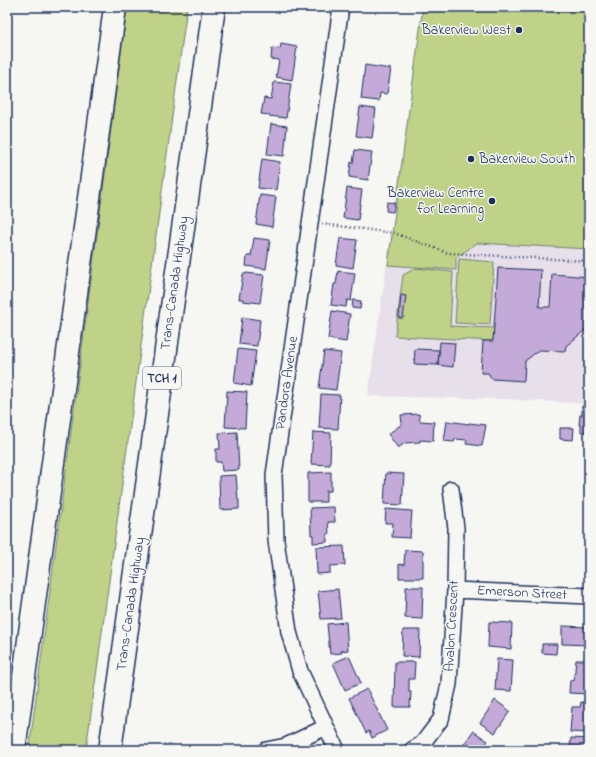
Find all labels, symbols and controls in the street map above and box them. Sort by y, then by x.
place label: Bakerview West [420,20,511,41]
marker: Bakerview West [514,25,524,35]
place label: Bakerview South [478,149,575,170]
marker: Bakerview South [466,154,476,164]
place label: Bakerview Centre for Learning [386,183,485,221]
marker: Bakerview Centre for Learning [487,196,497,206]
street label: Trans-Canada Highway [155,214,196,352]
street label: Pandora Avenue [270,334,304,431]
road number: TCH 1 [143,367,181,389]
street label: Trans-Canada Highway [111,535,152,673]
street label: Avalon Crescent [439,580,465,672]
street label: Emerson Street [476,580,568,606]

